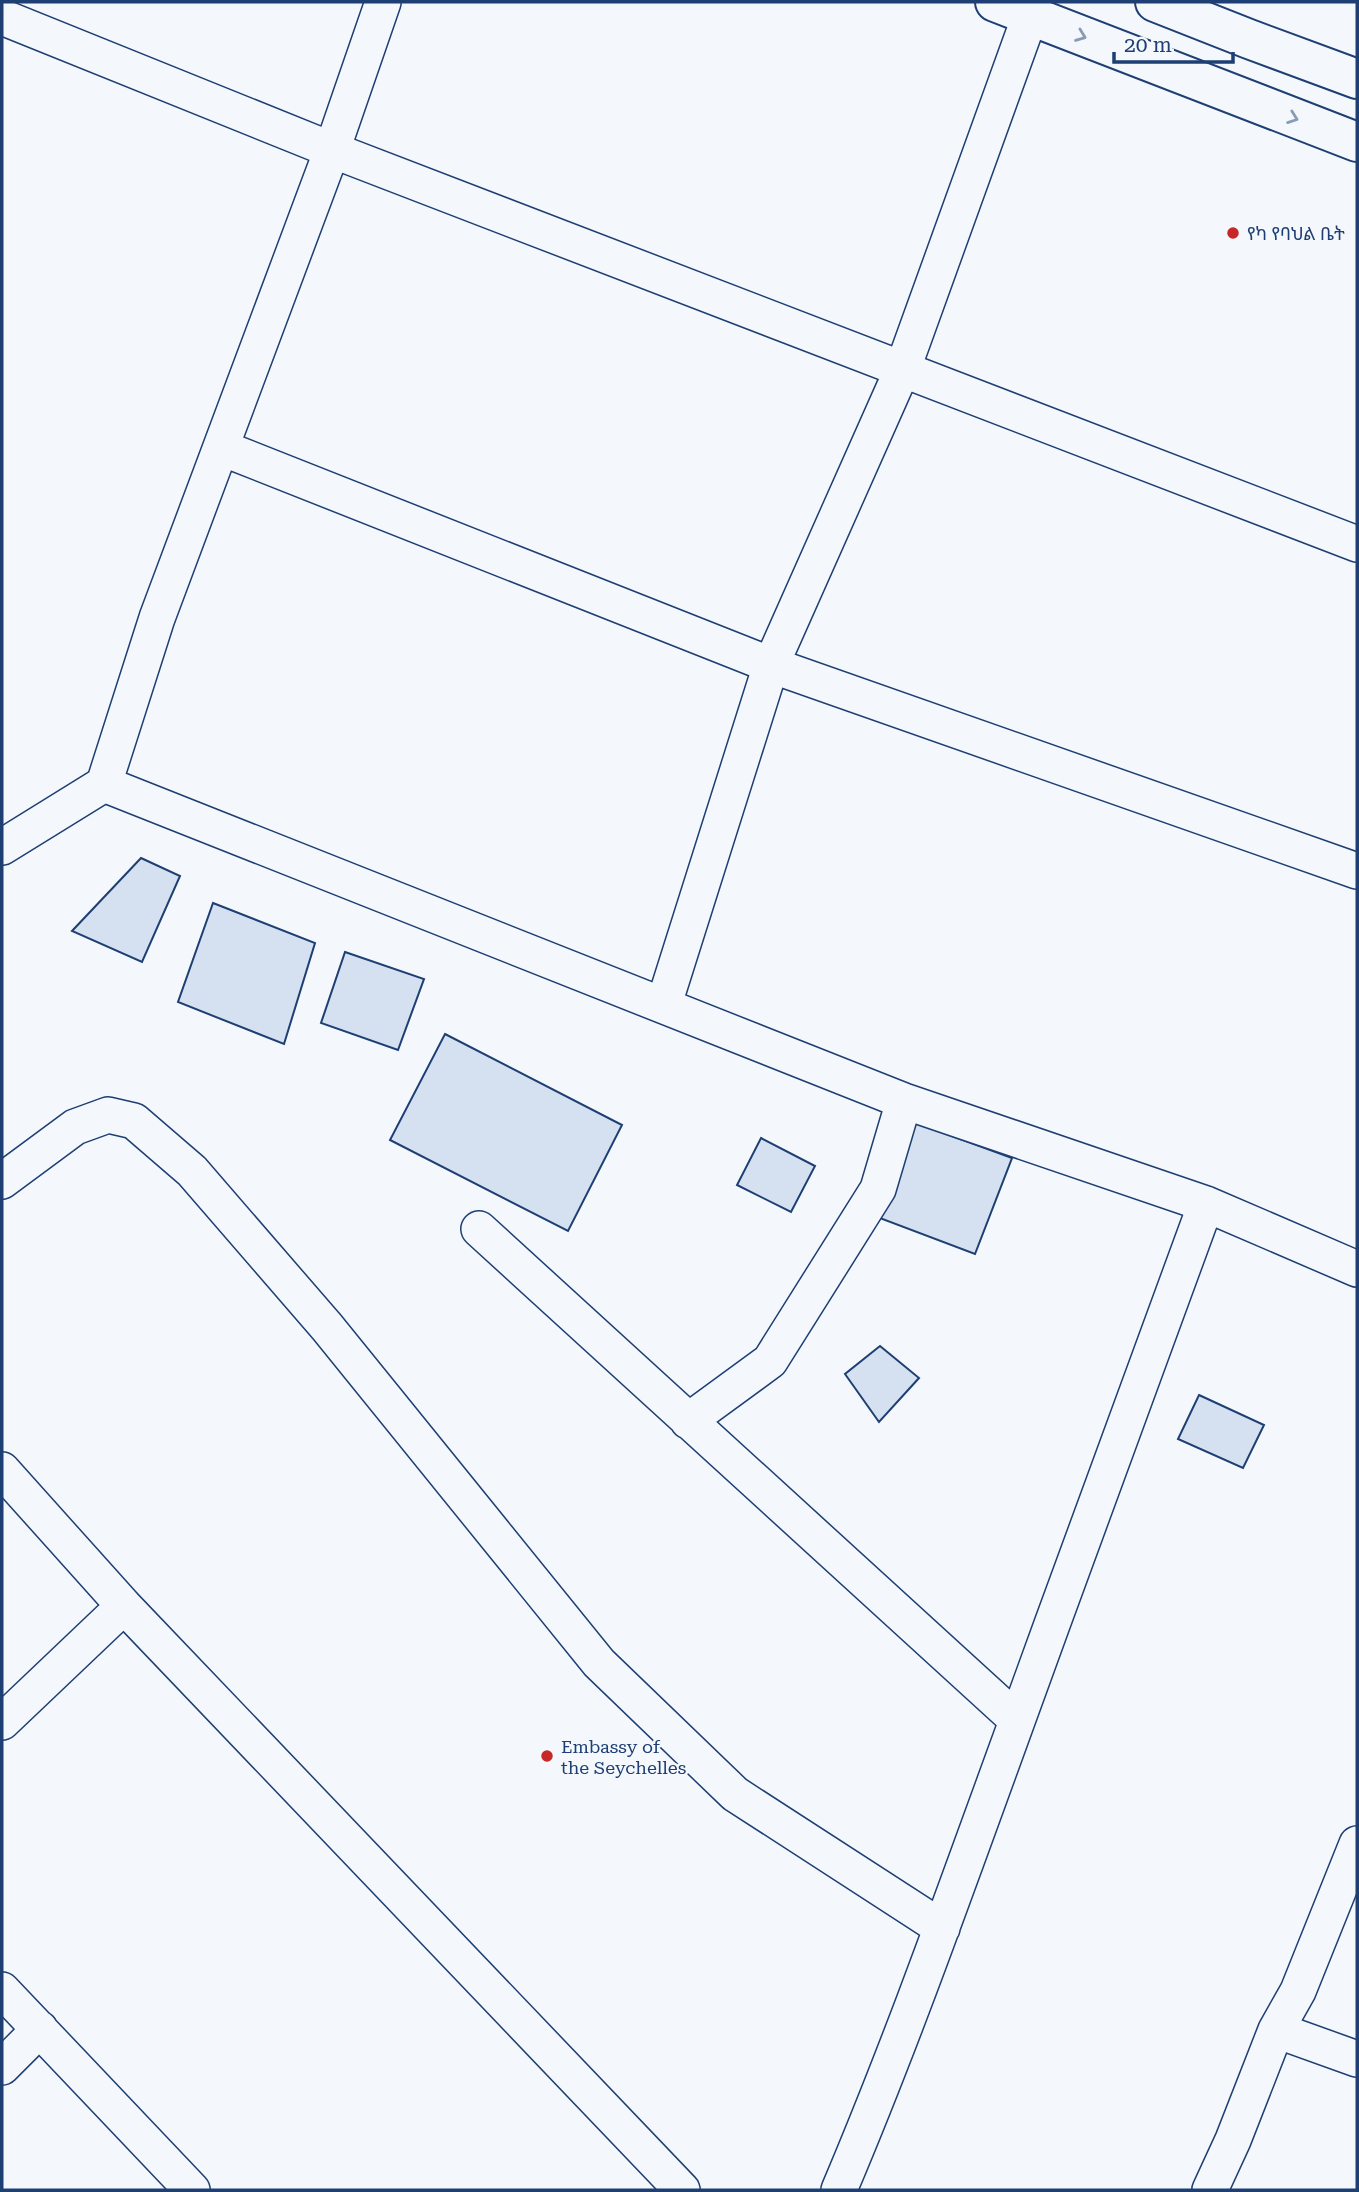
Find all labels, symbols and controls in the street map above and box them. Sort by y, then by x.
scale bar [1114,21,1233,65]
one-way arrow [1075,27,1087,41]
text: 20 m [1124,33,1172,57]
one-way arrow [1287,110,1299,124]
place label: የካ የባህል ቤት [1247,223,1345,244]
marker: የካ የባህል ቤት [1225,225,1241,241]
place label: Embassy of the Seychelles [561,1736,686,1778]
marker: Embassy of the Seychelles [539,1748,555,1764]

